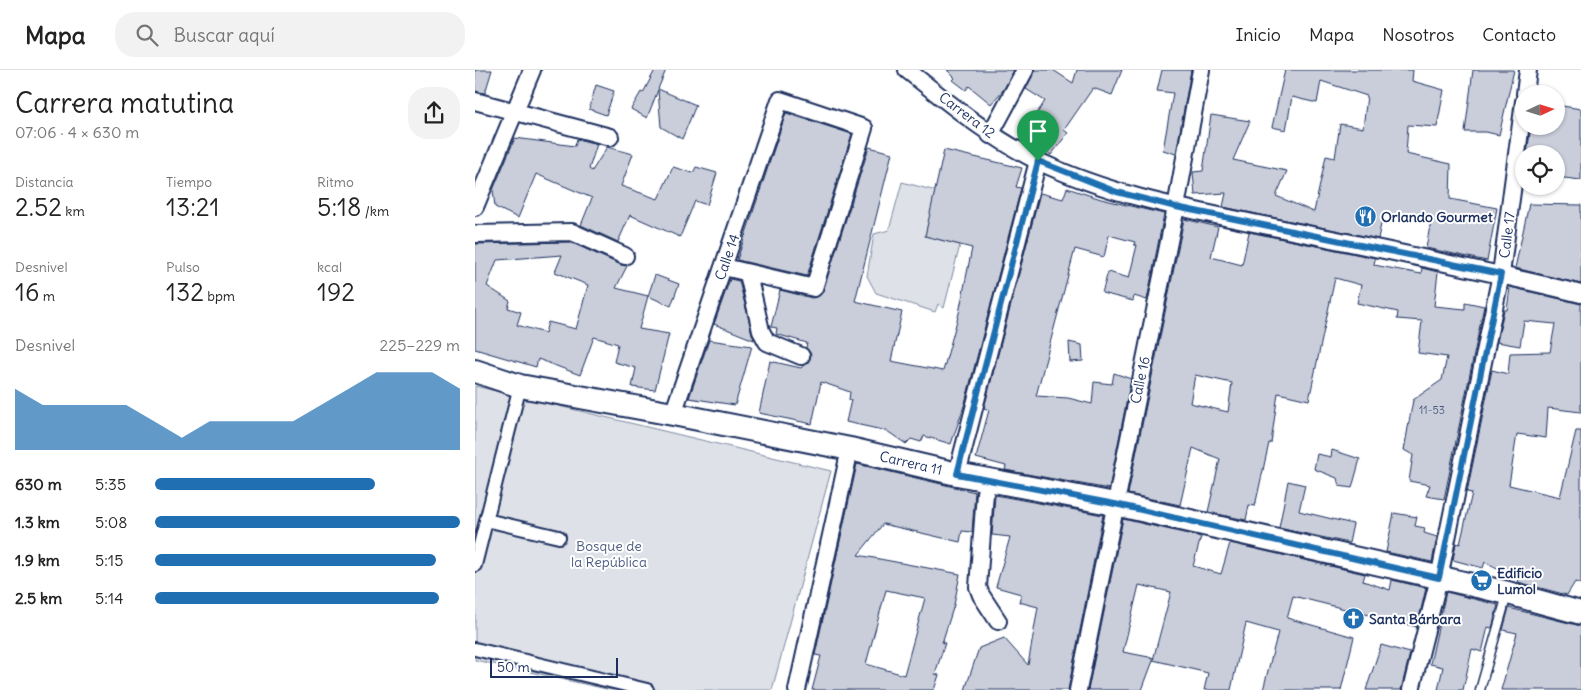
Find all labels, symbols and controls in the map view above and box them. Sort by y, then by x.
search box [115,12,465,57]
text: Mapa [25,20,85,50]
icon: search [133,21,161,49]
text: Buscar aquí [173,23,275,47]
text: Inicio [1235,23,1281,46]
text: Mapa [1309,23,1354,46]
text: Nosotros [1382,23,1454,46]
text: Contacto [1482,23,1556,46]
text: Carrera matutina [15,85,234,121]
north arrow [1515,85,1565,135]
map controls [1515,85,1565,195]
button: share [408,87,460,139]
street label: Carrera 12 [935,88,999,142]
pin [1017,110,1059,161]
icon: arrive [1024,117,1052,145]
text: 07:06 · 4 × 630 m [15,122,139,142]
button: locate [1515,145,1565,195]
text: Distancia [15,173,74,191]
text: Tiempo [166,173,212,191]
text: Ritmo [317,173,354,191]
text: 2.52 [15,191,62,223]
text: 13:21 [166,191,219,223]
text: 5:18 [317,191,361,223]
text: km [62,202,85,220]
text: /km [361,202,389,220]
restaurant icon: Orlando Gourmet [1353,205,1377,229]
place label: Orlando Gourmet [1381,208,1493,226]
street label: Calle 17 [1495,211,1519,259]
street label: Calle 14 [711,231,743,283]
text: Desnivel [15,258,68,276]
text: Pulso [166,258,200,276]
text: kcal [317,258,342,276]
text: 16 [15,276,39,308]
text: 132 [166,276,204,308]
text: 192 [317,276,355,308]
text: m [39,287,55,305]
text: bpm [204,287,235,305]
text: Desnivel [15,335,75,355]
text: 225–229 m [380,335,460,355]
street label: Calle 16 [1126,355,1154,405]
house number: 11-53 [1419,403,1445,417]
street label: Carrera 11 [878,447,944,479]
text: 630 m [15,474,62,494]
text: 5:35 [95,474,126,494]
text: 1.3 km [15,512,60,532]
text: 5:08 [95,512,128,532]
park label: Bosque de la República [571,537,647,571]
text: 1.9 km [15,550,60,570]
text: 5:15 [95,550,123,570]
place label: Edificio Lumol [1497,564,1542,598]
supermarket icon: Edificio Lumol [1469,569,1493,593]
text: 2.5 km [15,588,62,608]
text: 5:14 [95,588,123,608]
church icon: Santa Bárbara [1341,607,1365,631]
place label: Santa Bárbara [1369,610,1461,628]
scale bar [490,655,617,678]
text: 50 m [497,658,530,676]

